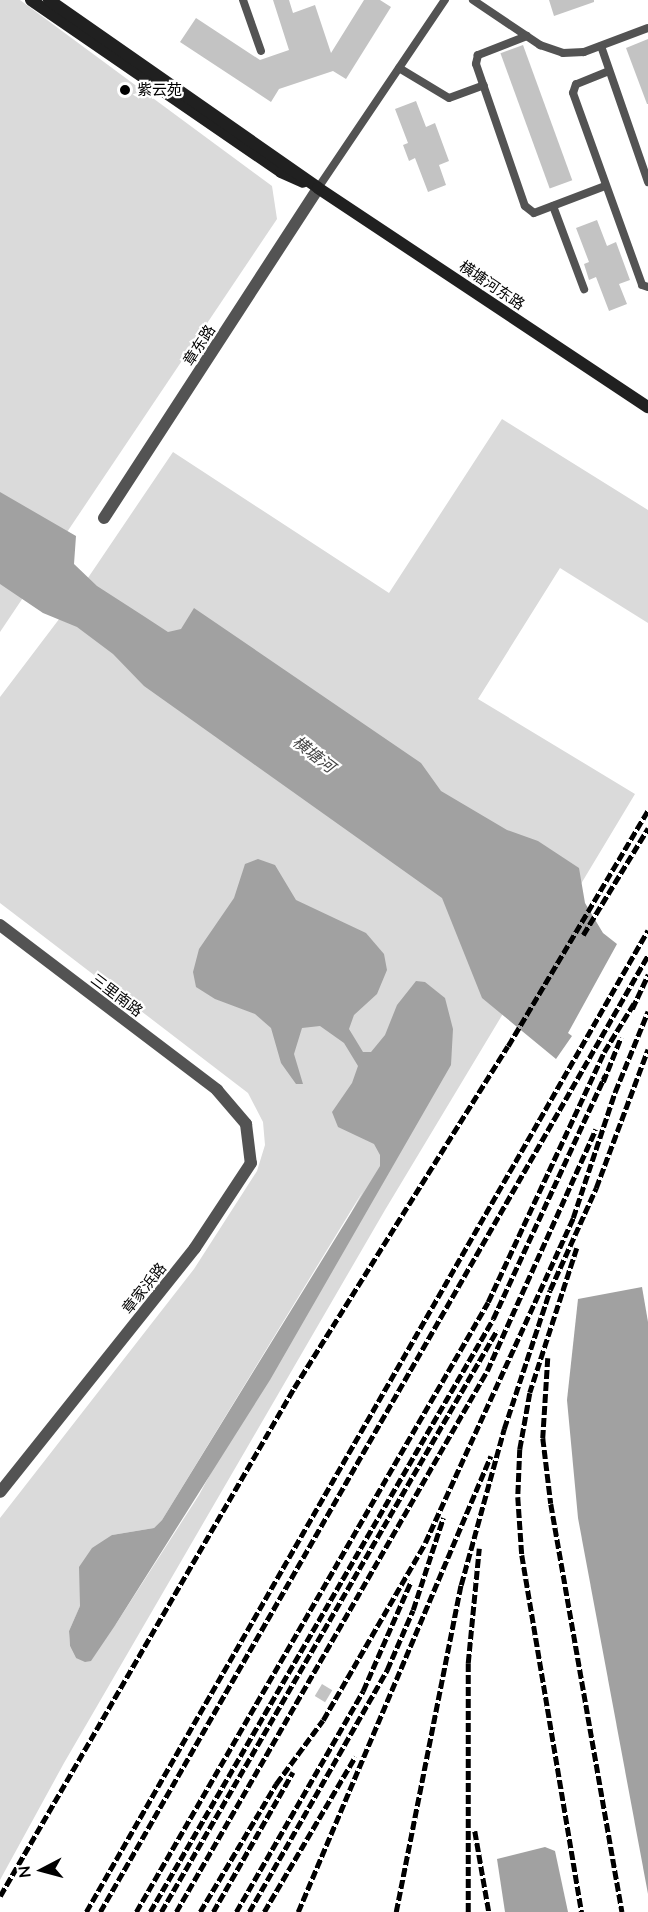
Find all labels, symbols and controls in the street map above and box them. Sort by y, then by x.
place label: 紫云苑 [137,81,182,99]
marker: 紫云苑 [118,83,132,97]
street label: 横塘河东路 [456,257,528,313]
street label: 章东路 [179,321,219,369]
water label: 横塘河 [289,732,339,776]
street label: 三里南路 [88,970,146,1020]
street label: 章家浜路 [118,1259,170,1317]
north arrow [12,1840,72,1900]
text: N [14,1865,35,1879]

